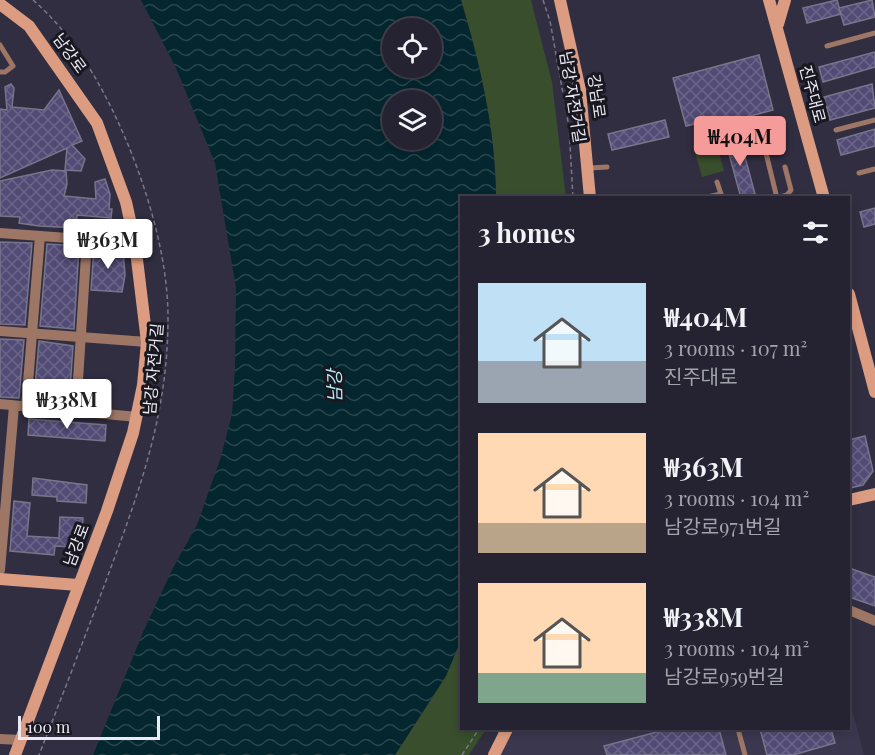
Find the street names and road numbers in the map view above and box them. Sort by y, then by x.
street label: 남강로 [49,29,92,77]
street label: 남강 자전거길 [556,50,591,144]
street label: 진주대로 [796,63,831,125]
street label: 강남로 [584,73,611,120]
street label: 남강 자전거길 [138,322,167,416]
street label: 남강로 [58,520,93,569]

